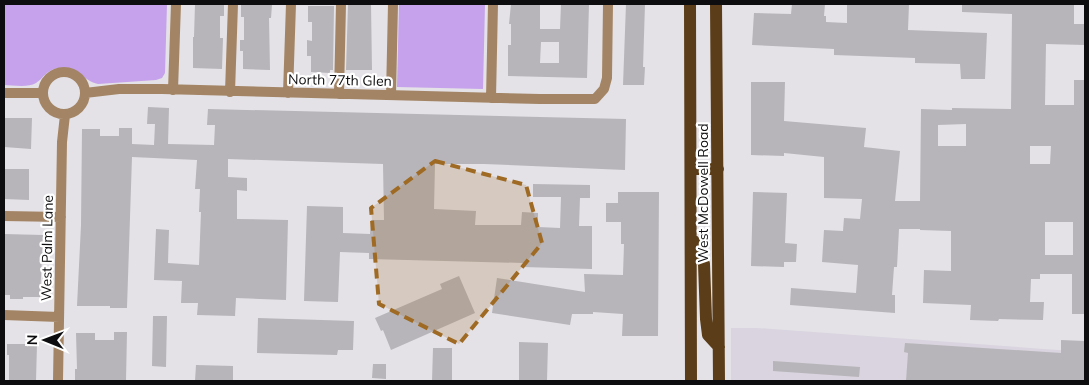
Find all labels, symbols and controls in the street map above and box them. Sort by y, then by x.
street label: North 77th Glen [288,70,392,90]
street label: West McDowell Road [694,123,712,263]
street label: West Palm Lane [37,195,57,301]
north arrow [20,315,70,365]
text: N [23,334,41,345]

